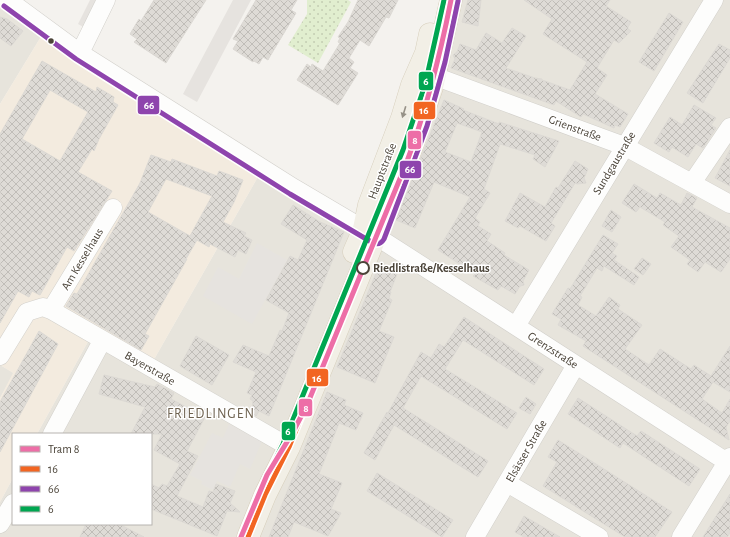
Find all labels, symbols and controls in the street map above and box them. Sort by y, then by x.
unlabelled marker [46,36,56,46]
line badge: 6 [418,71,434,91]
text: 6 [423,76,429,87]
line badge: 66 [137,95,160,115]
text: 66 [144,100,154,111]
line badge: 16 [413,101,436,120]
text: 16 [419,105,429,116]
one-way arrow [401,107,407,119]
street label: Grienstraße [547,113,603,143]
street label: Sundgaustraße [591,129,637,197]
line badge: 8 [407,130,422,150]
text: 8 [412,135,418,146]
street label: Hauptstraße [366,141,398,201]
line badge: 66 [399,160,422,179]
text: 66 [405,164,415,175]
street label: Am Kesselhaus [59,226,105,292]
marker: Riedlistraße/Kesselhaus [356,261,370,275]
place label: Riedlistraße/Kesselhaus [373,262,490,274]
street label: Grenzstraße [526,329,580,371]
street label: Bayerstraße [122,349,177,388]
line badge: 16 [306,368,329,387]
text: 16 [312,373,322,384]
line badge: 8 [298,398,313,417]
text: 8 [303,403,309,414]
district label: FRIEDLINGEN [167,407,255,421]
street label: Elsässer Straße [503,418,549,484]
line badge: 6 [281,421,296,441]
text: 6 [285,426,291,437]
legend [12,433,152,525]
text: Tram 8 [48,443,80,455]
text: 16 [48,463,58,475]
text: 66 [48,483,60,495]
text: 6 [48,503,54,515]

